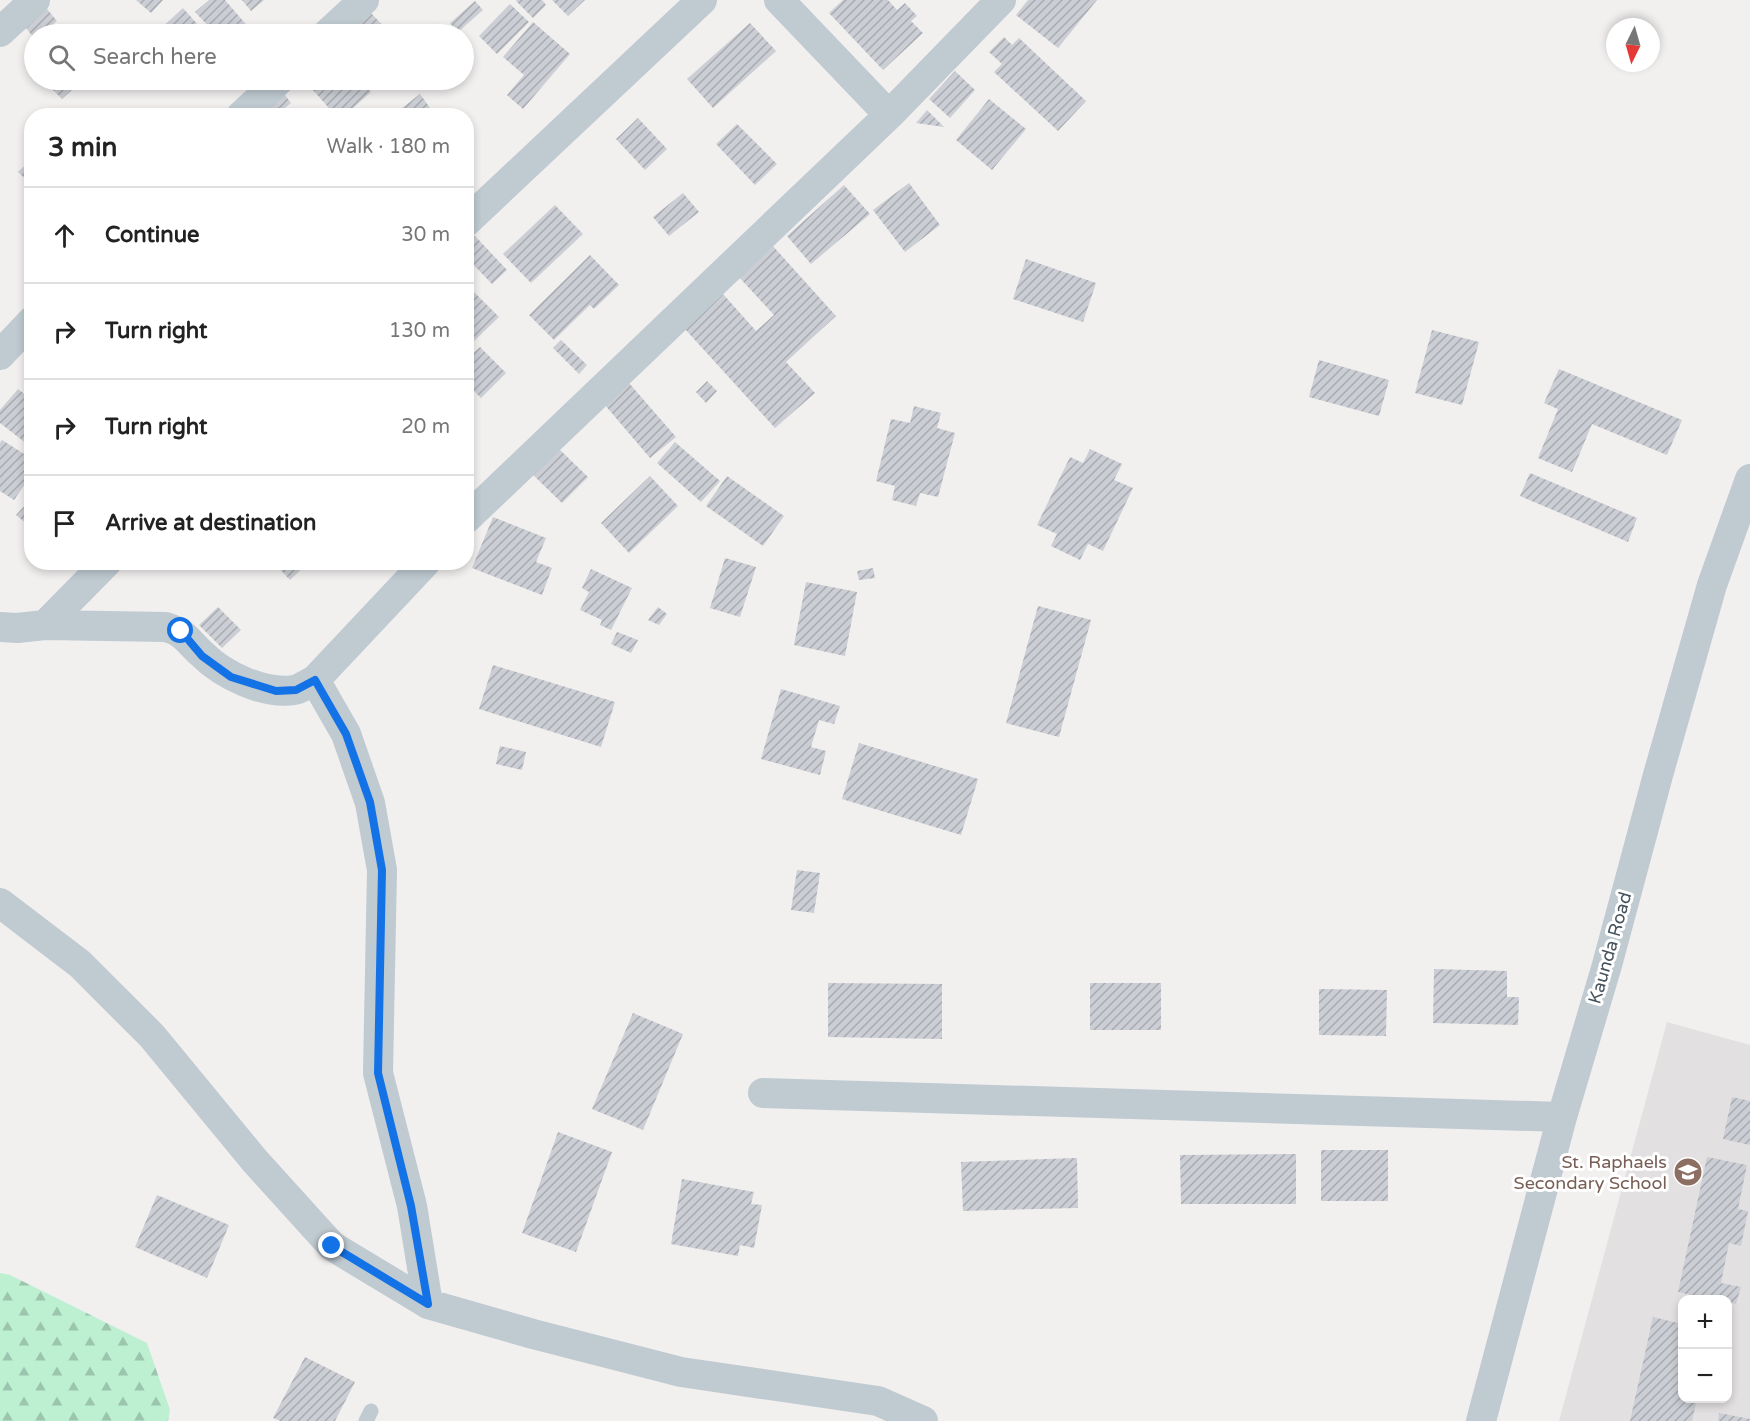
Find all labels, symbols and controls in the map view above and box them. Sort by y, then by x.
north arrow [1606,18,1660,72]
search box [24,24,474,90]
icon: search [45,41,78,74]
text: Search here [93,44,217,70]
text: 3 min [48,132,117,163]
text: Walk · 180 m [327,135,450,159]
icon: ahead [48,219,81,252]
text: Continue [105,222,200,248]
text: 30 m [401,223,450,247]
icon: right [48,315,81,348]
text: Turn right [105,318,207,344]
text: 130 m [389,319,450,343]
icon: right [48,411,81,444]
text: Turn right [105,414,207,440]
text: 20 m [401,415,450,439]
icon: arrive [48,507,81,540]
text: Arrive at destination [105,510,316,536]
route start [167,617,193,643]
street label: Kaunda Road [1584,889,1636,1007]
place label: St. Raphaels Secondary School [1514,1151,1667,1194]
school or university icon: St. Raphaels Secondary School [1672,1156,1704,1188]
route end [318,1232,344,1258]
map controls [1678,1295,1732,1403]
button: + [1678,1295,1732,1349]
button: − [1678,1349,1732,1403]

